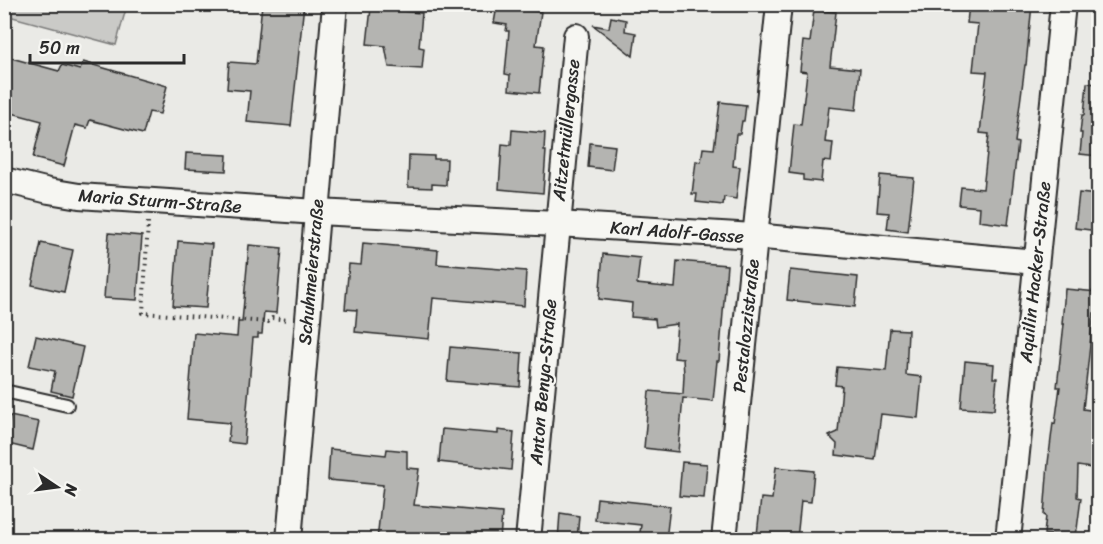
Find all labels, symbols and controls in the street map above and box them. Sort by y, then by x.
scale bar [30,27,184,65]
text: 50 m [39,32,80,64]
street label: Aitzetmüllergasse [543,57,589,204]
street label: Maria Sturm-Straße [77,179,243,223]
street label: Aquilin Hacker-Straße [1009,180,1060,365]
street label: Schuhmeierstraße [289,197,333,346]
street label: Karl Adolf-Gasse [609,211,745,253]
street label: Pestalozzistraße [723,257,769,394]
street label: Anton Benya-Straße [520,298,566,467]
north arrow [27,457,87,517]
text: N [56,481,87,500]

